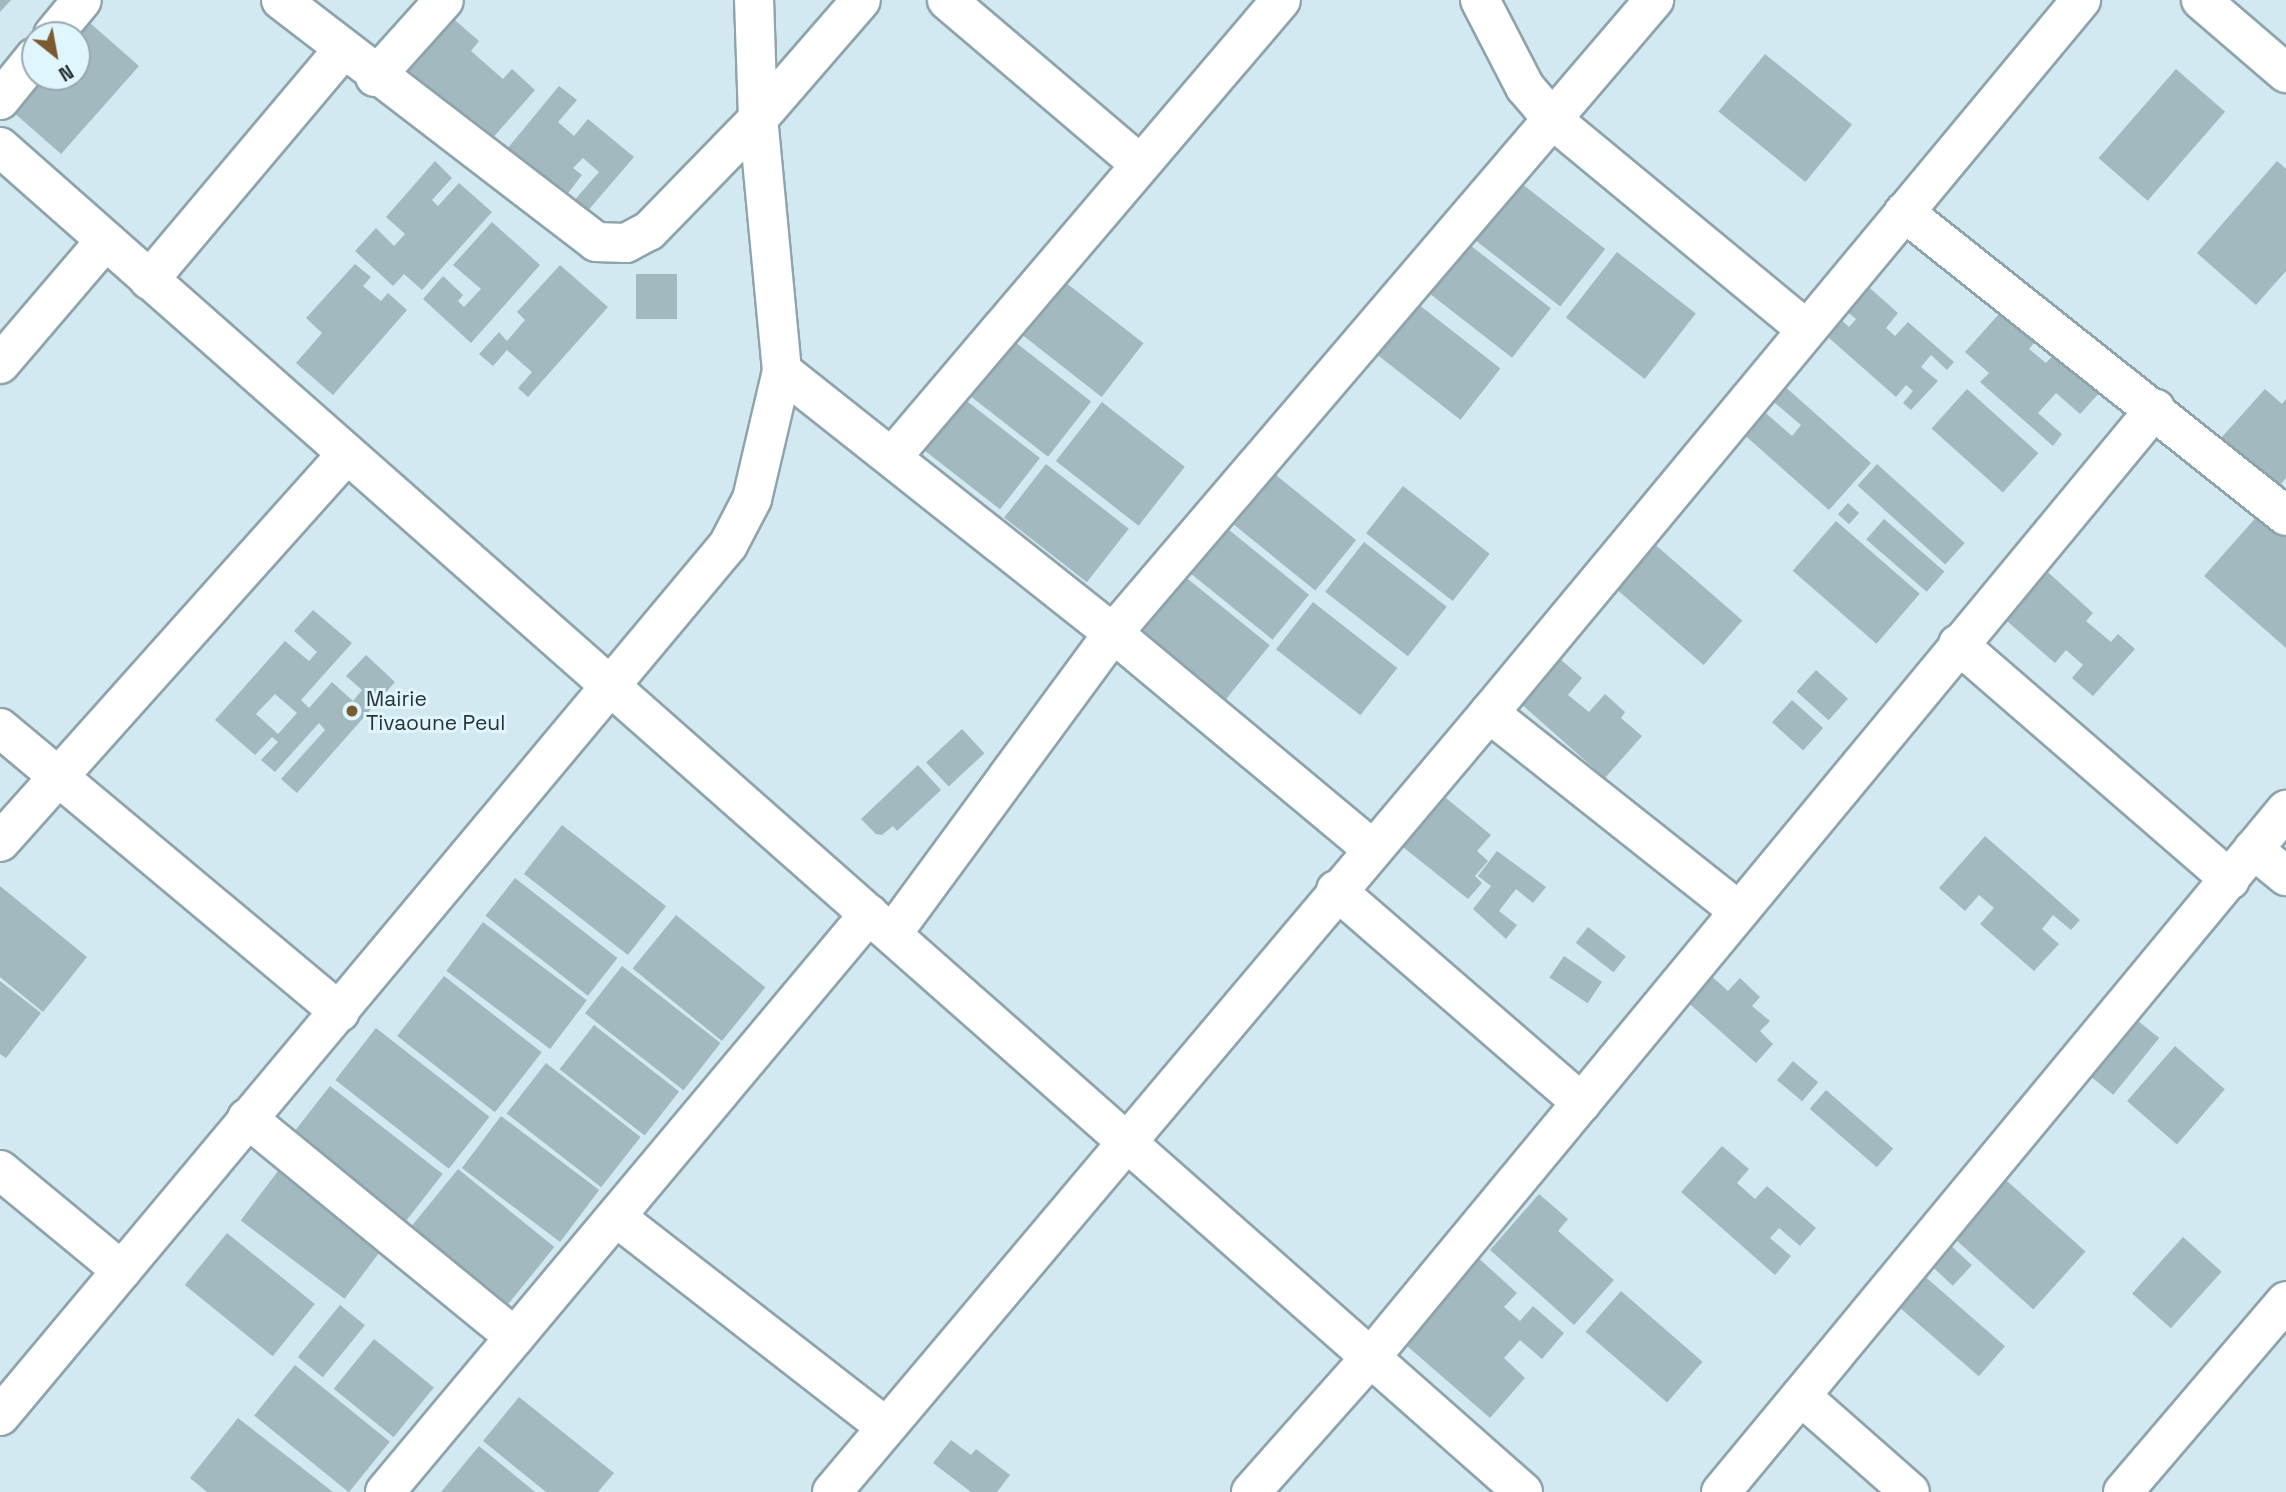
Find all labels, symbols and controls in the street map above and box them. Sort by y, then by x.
north arrow [21,21,91,91]
text: N [54,59,78,87]
place label: Mairie Tivaoune Peul [366,686,505,736]
marker: Mairie Tivaoune Peul [344,703,360,719]

